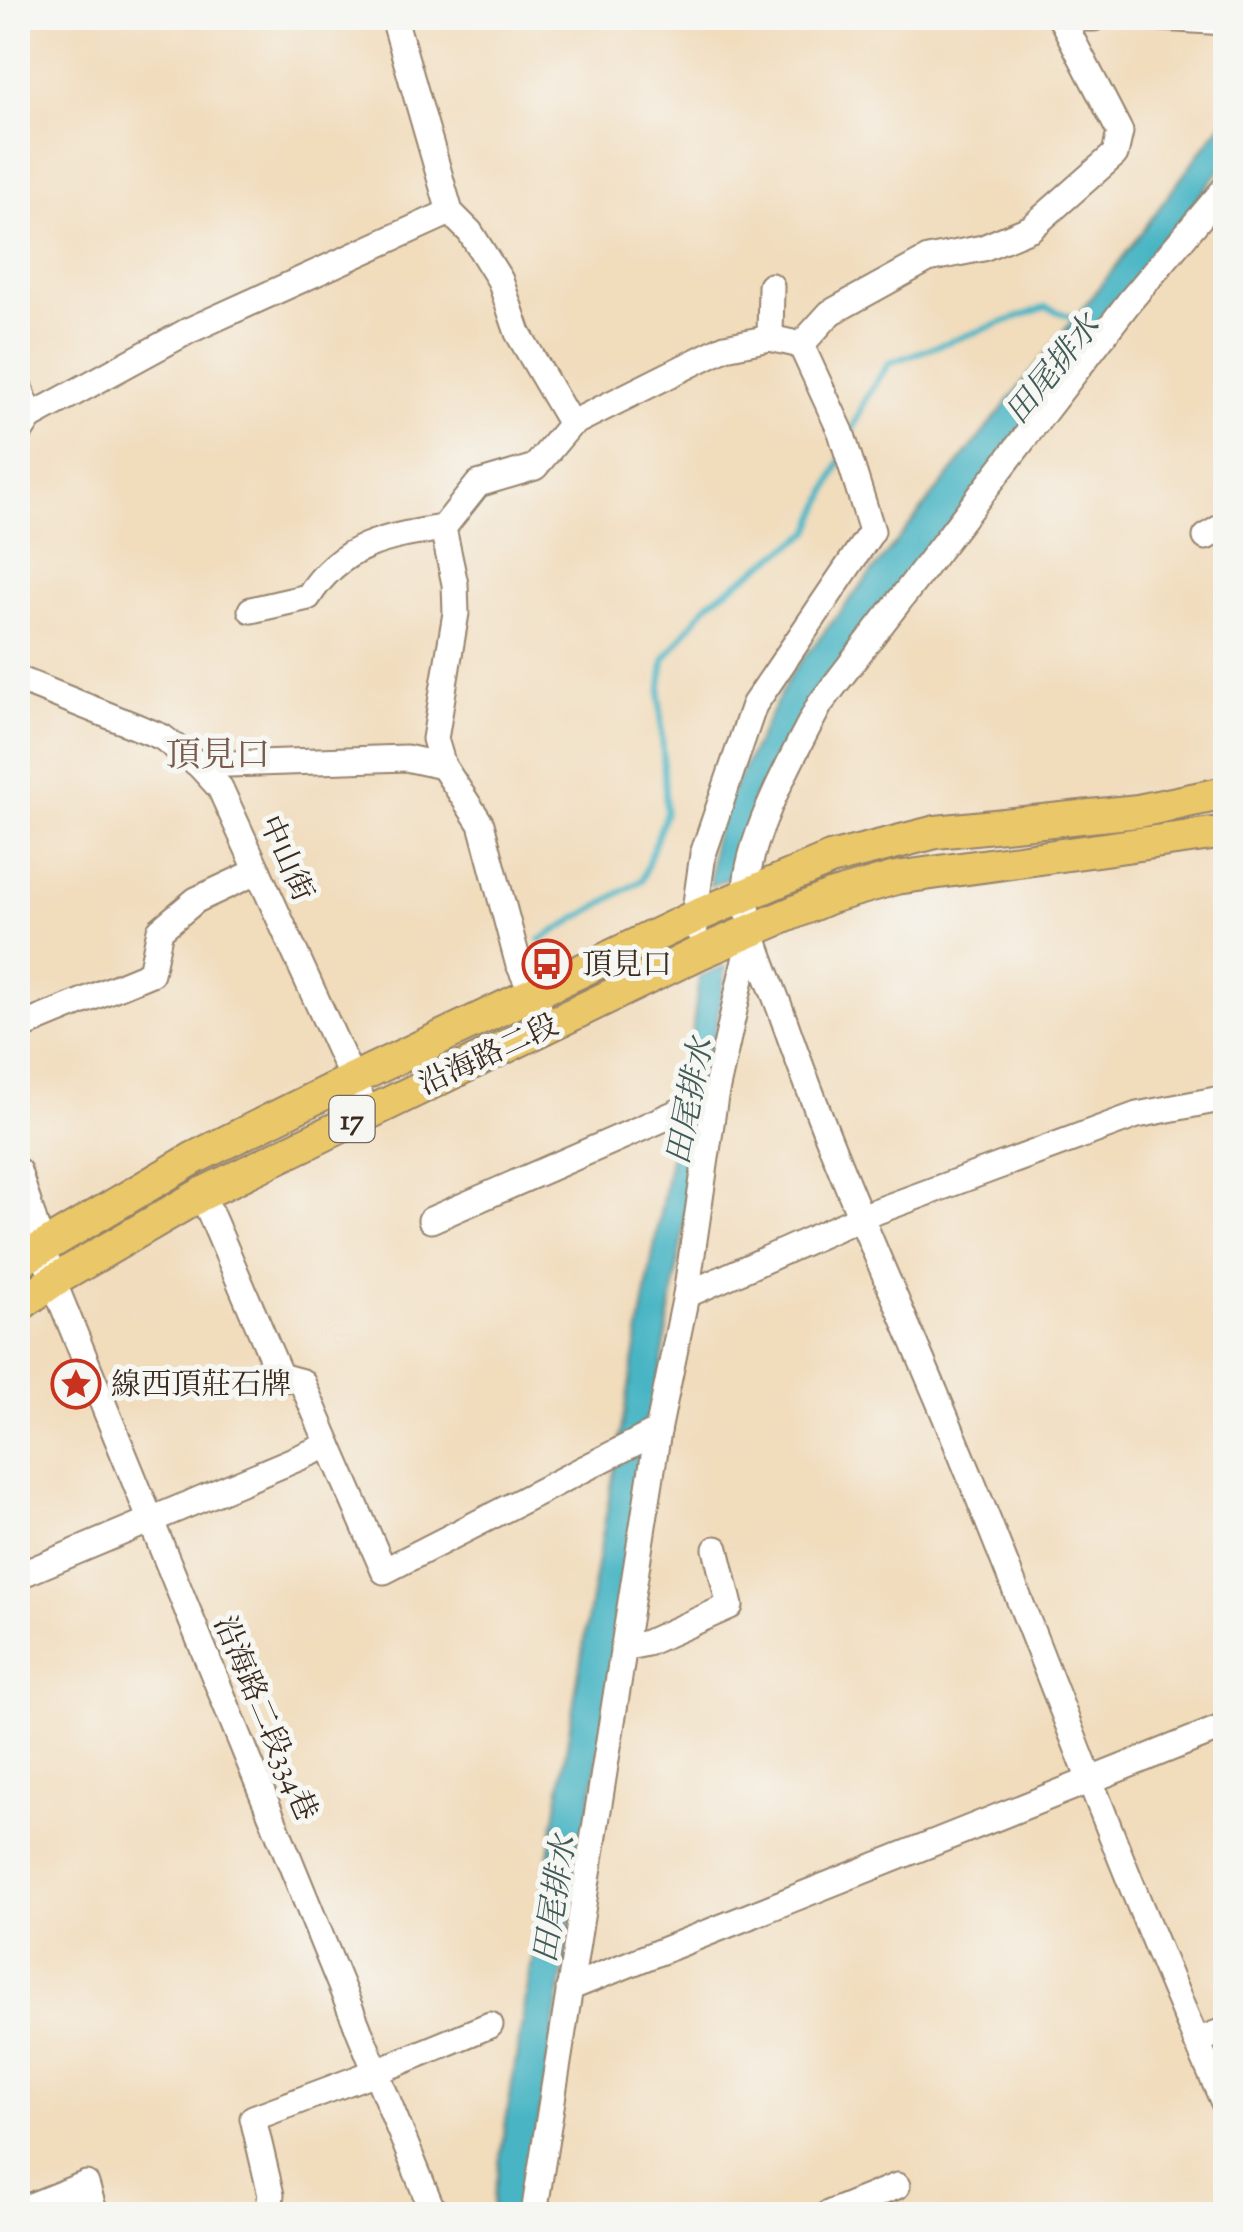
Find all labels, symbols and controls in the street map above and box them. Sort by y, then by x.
water label: 田尾排水 [996,304,1114,435]
district label: 頂見口 [165,732,271,783]
street label: 中山街 [247,809,323,909]
bus stop icon: 頂見口 [521,938,573,990]
place label: 頂見口 [582,945,672,988]
street label: 沿海路二段 [412,1005,566,1107]
water label: 田尾排水 [657,1031,727,1169]
road number: 17 [330,1096,374,1142]
place icon: 線西頂莊石牌 [50,1358,102,1410]
place label: 線西頂莊石牌 [111,1365,291,1408]
street label: 沿海路二段334巷 [201,1610,326,1828]
water label: 田尾排水 [524,1830,590,1966]

